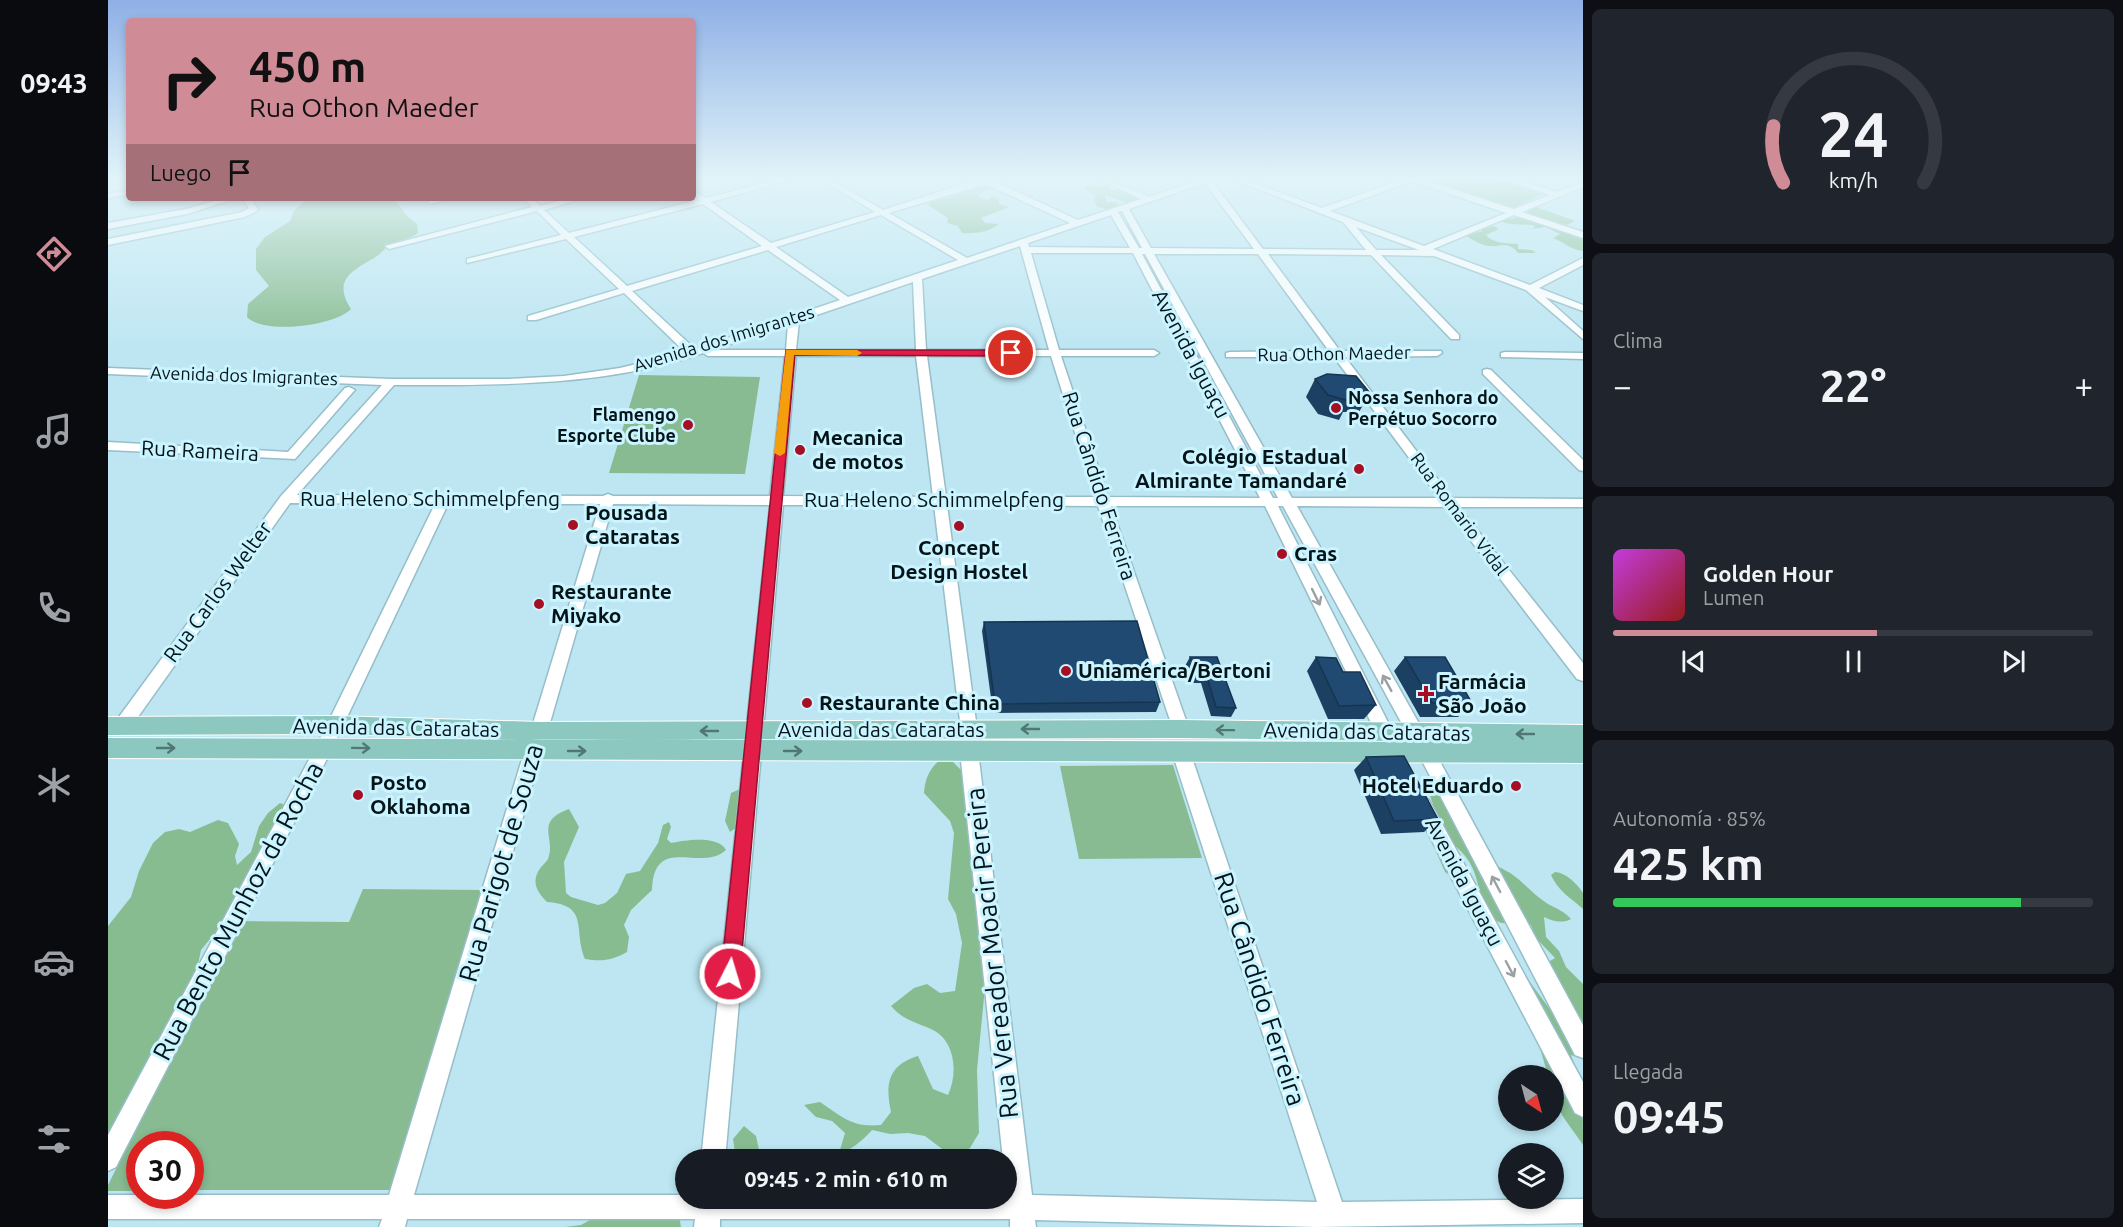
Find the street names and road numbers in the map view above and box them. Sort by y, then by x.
street label: Avenida Iguaçu [1148,285,1236,422]
street label: Avenida dos Imigrantes [631,301,817,375]
street label: Rua Othon Maeder [1257,342,1411,364]
street label: Avenida dos Imigrantes [150,362,338,388]
street label: Rua Cândido Ferreira [1058,388,1142,583]
street label: Rua Rameira [140,435,260,465]
street label: Rua Romario Vidal [1407,448,1513,579]
street label: Rua Heleno Schimmelpfeng [300,486,560,510]
street label: Rua Heleno Schimmelpfeng [804,487,1064,511]
street label: Rua Carlos Welter [158,516,276,666]
street label: Avenida das Cataratas [292,713,500,741]
street label: Avenida das Cataratas [778,717,984,741]
street label: Avenida das Cataratas [1263,717,1471,745]
street label: Rua Parigot de Souza [453,741,548,985]
street label: Rua Bento Munhoz da Rocha [146,757,329,1065]
street label: Rua Vereador Moacir Pereira [960,786,1023,1120]
street label: Avenida Iguaçu [1421,813,1509,950]
street label: Rua Cândido Ferreira [1209,868,1312,1109]

